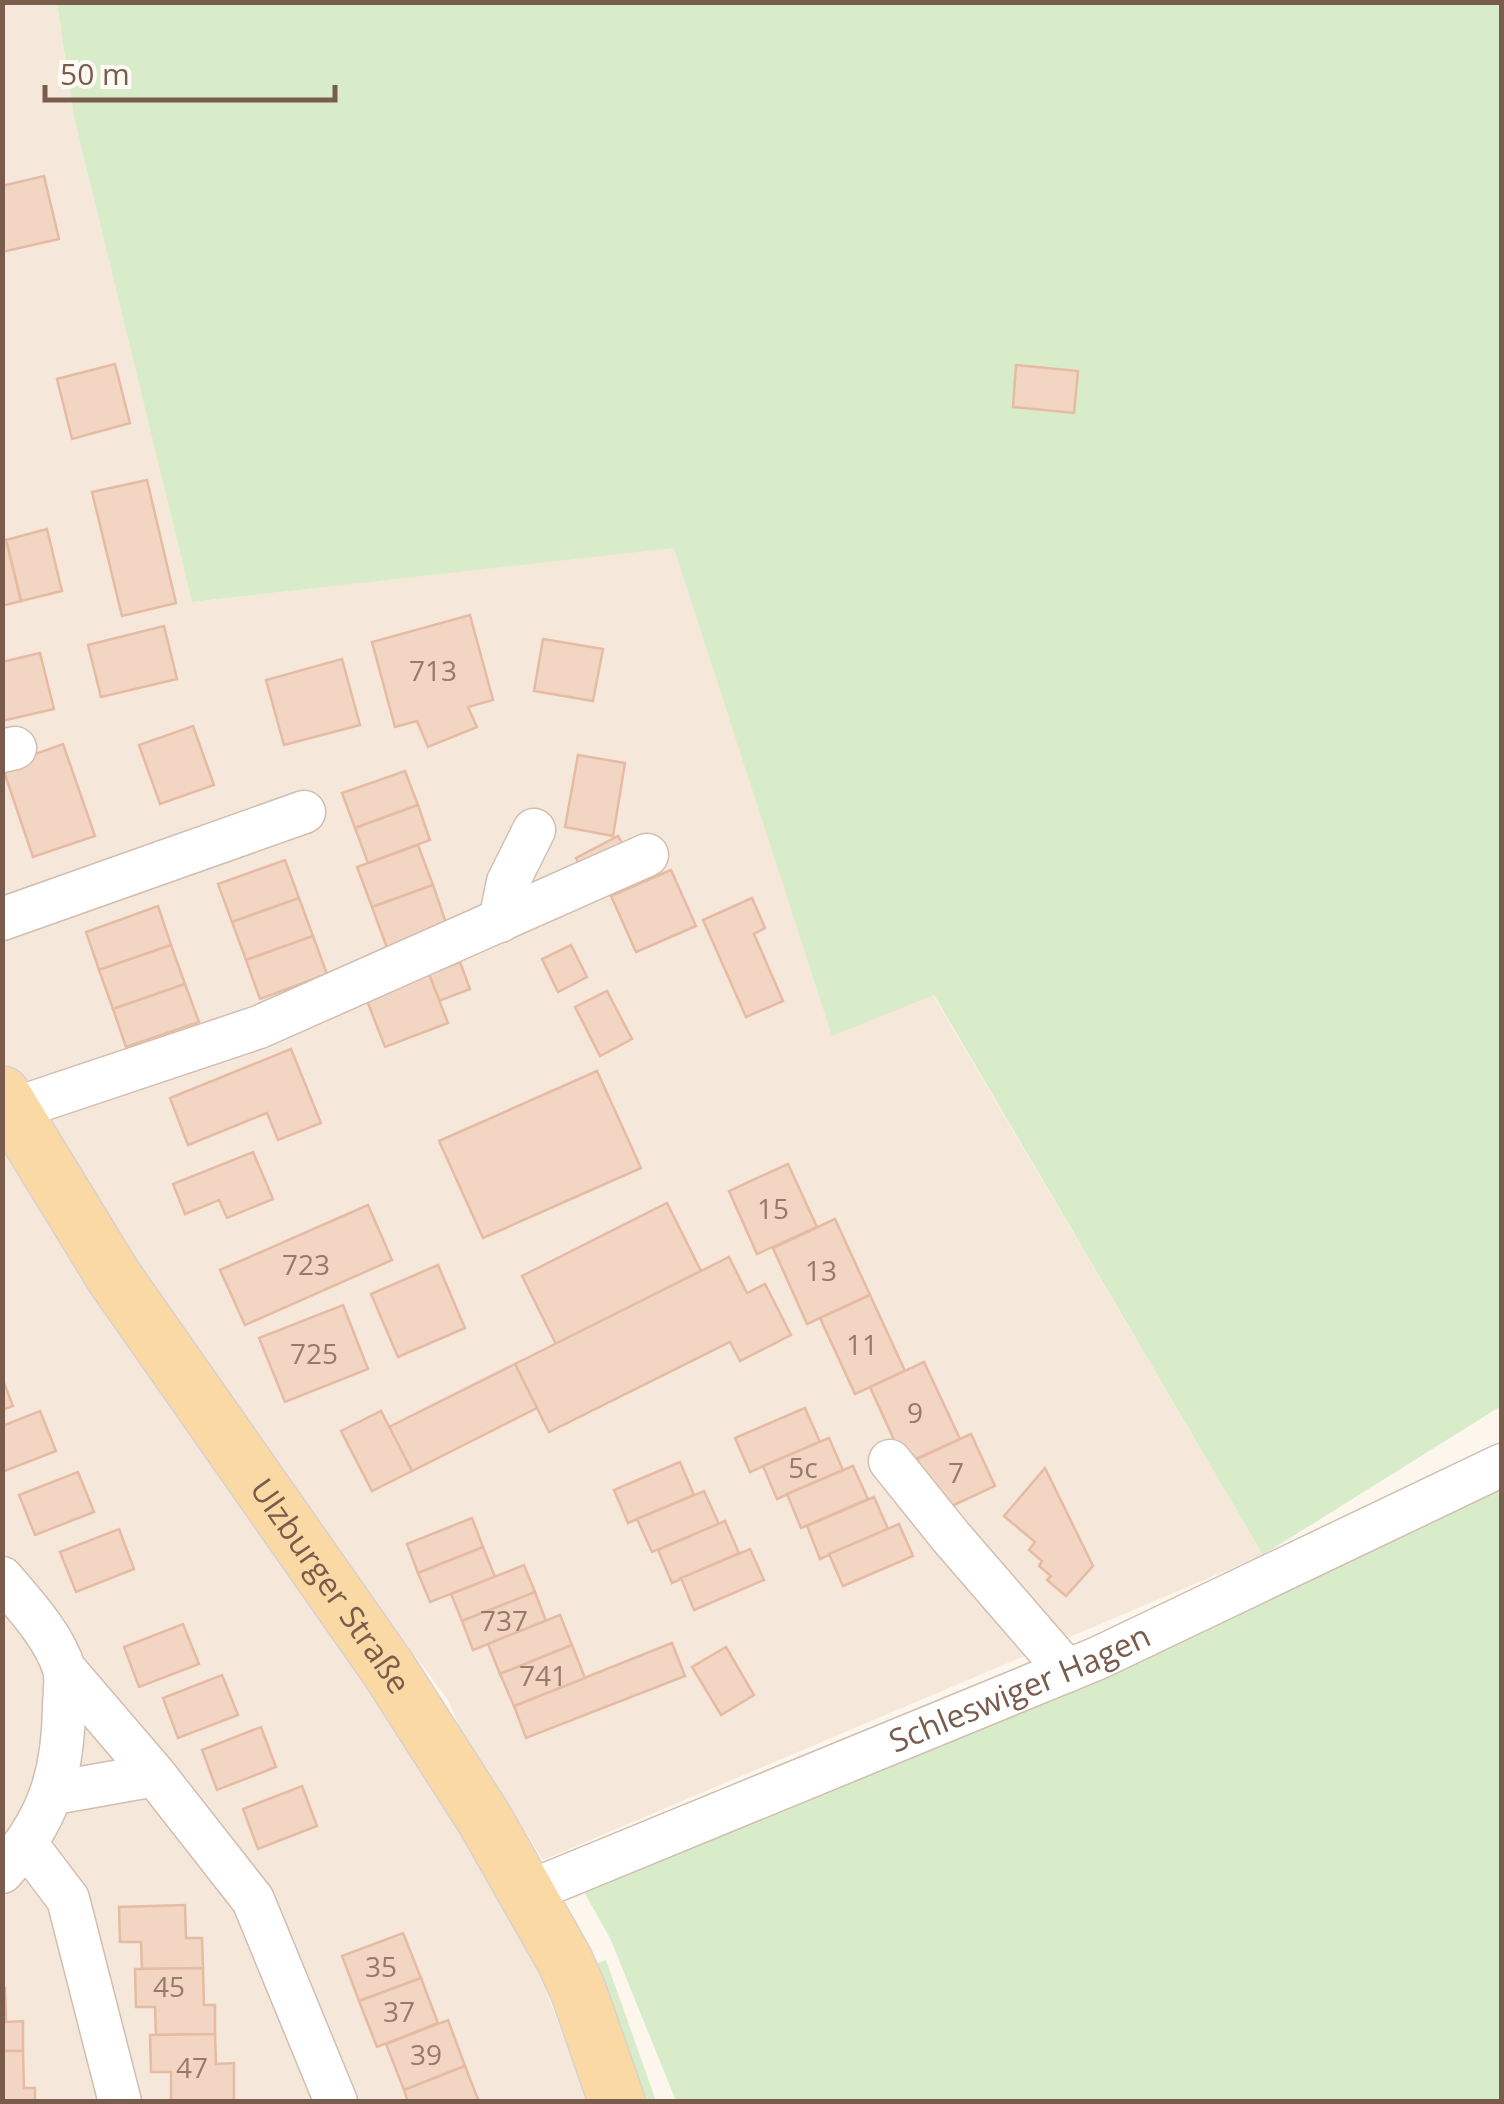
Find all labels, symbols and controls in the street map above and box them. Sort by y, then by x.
scale bar [45,40,335,102]
text: 50 m [60,53,130,94]
house number: 713 [409,651,457,689]
house number: 15 [757,1189,789,1227]
house number: 723 [282,1245,330,1283]
house number: 13 [805,1251,837,1289]
house number: 11 [846,1325,878,1363]
house number: 725 [290,1334,338,1372]
house number: 9 [907,1393,923,1431]
house number: 5c [788,1448,818,1486]
house number: 7 [948,1453,964,1491]
street label: Ulzburger Straße [241,1469,421,1701]
house number: 737 [480,1601,528,1639]
street label: Schleswiger Hagen [882,1613,1157,1762]
house number: 741 [519,1656,567,1694]
house number: 35 [365,1947,397,1985]
house number: 45 [153,1967,185,2005]
house number: 37 [383,1992,415,2030]
house number: 39 [410,2035,442,2073]
house number: 47 [176,2048,208,2086]

